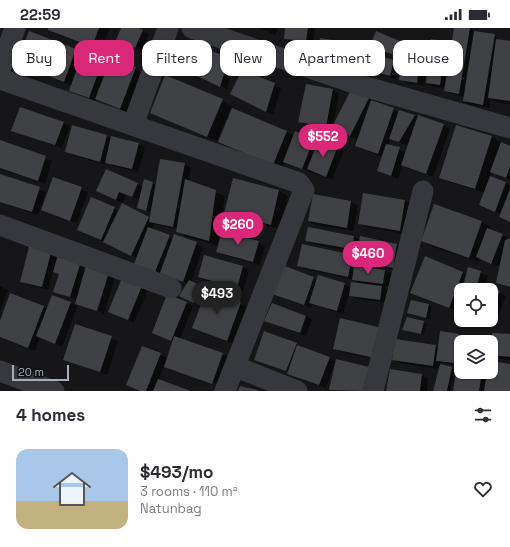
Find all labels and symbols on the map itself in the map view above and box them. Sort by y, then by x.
pin: $552 [299,124,347,158]
pin: $260 [214,212,262,246]
pin: $460 [344,241,392,275]
pin: $493 [193,281,241,315]
scale bar [12,363,69,382]

